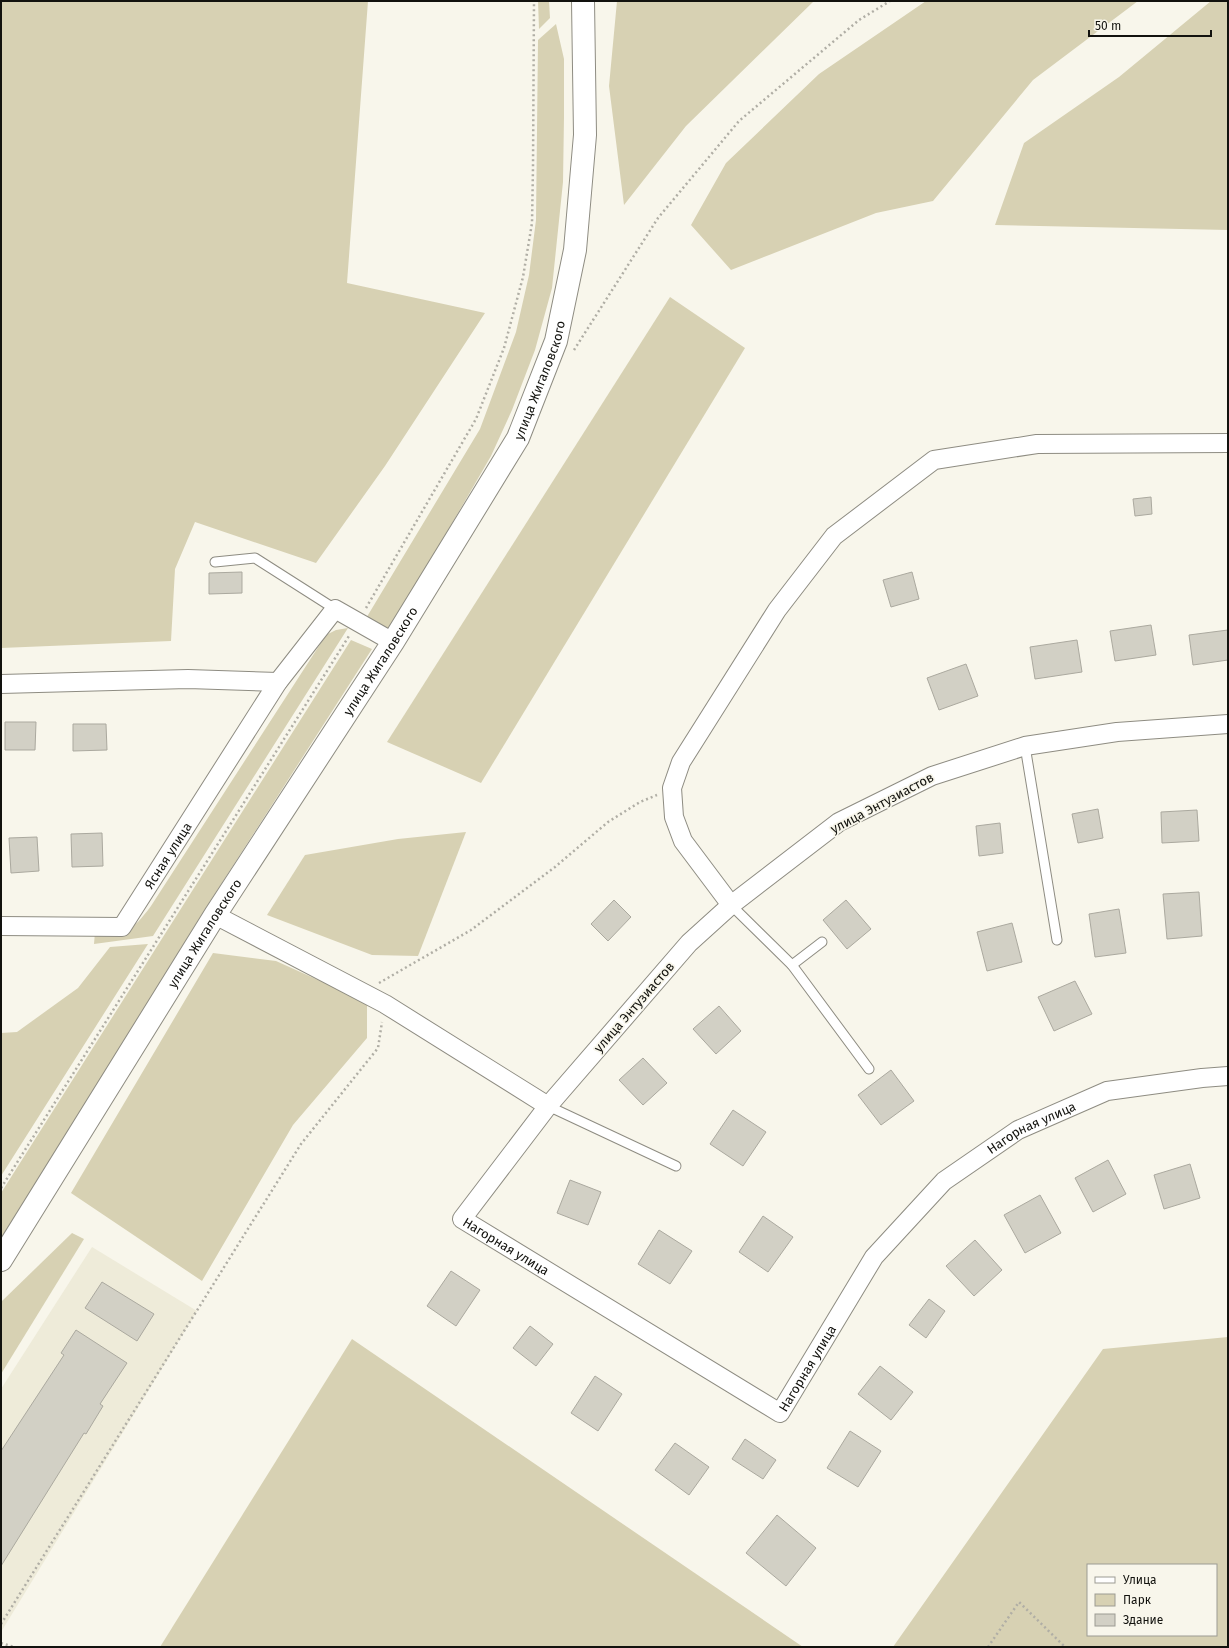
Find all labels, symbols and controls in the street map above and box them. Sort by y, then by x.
scale bar [1089,12,1211,38]
text: 50 m [1095,19,1121,33]
street label: улица Жигаловского [511,319,568,442]
street label: улица Жигаловского [340,604,420,718]
street label: улица Энтузиастов [828,769,936,837]
street label: Ясная улица [141,819,194,891]
street label: улица Жигаловского [164,876,244,990]
street label: улица Энтузиастов [591,959,677,1055]
street label: Нагорная улица [984,1098,1078,1157]
street label: Нагорная улица [460,1214,552,1278]
street label: Нагорная улица [775,1322,839,1414]
legend [1087,1564,1217,1636]
text: Улица [1123,1573,1157,1587]
text: Парк [1123,1593,1152,1607]
text: Здание [1123,1613,1163,1627]

